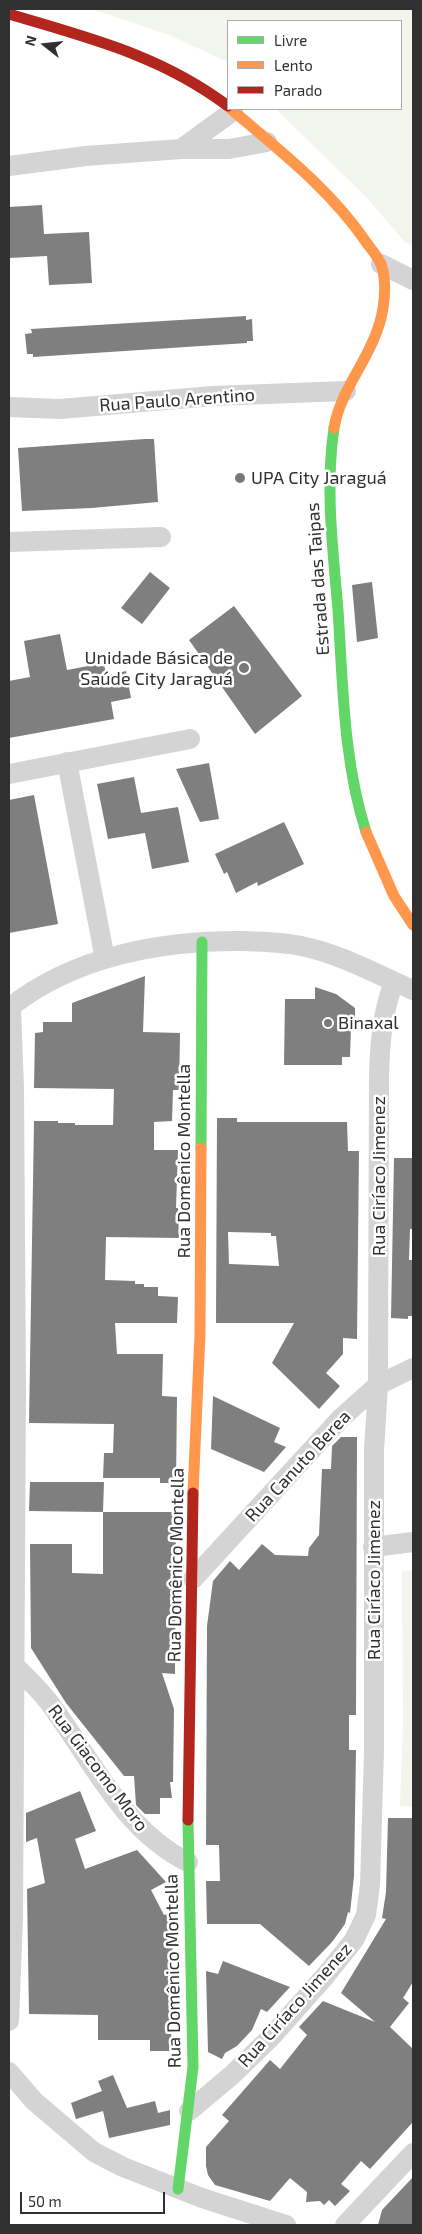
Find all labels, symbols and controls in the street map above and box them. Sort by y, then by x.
north arrow [20,20,70,70]
legend [227,20,402,110]
text: Livre [274,31,307,49]
text: N [21,34,40,48]
text: Lento [274,56,313,74]
text: Parado [274,81,322,99]
street label: Rua Paulo Arentino [99,384,255,416]
place label: UPA City Jaraguá [251,467,387,489]
marker: UPA City Jaraguá [233,471,247,485]
street label: Estrada das Taipas [302,502,334,656]
place label: Unidade Básica de Saúde City Jaraguá [80,647,233,690]
marker: Unidade Básica de Saúde City Jaraguá [237,661,251,675]
place label: Binaxal [338,1012,399,1034]
marker: Binaxal [322,1017,334,1029]
street label: Rua Domênico Montella [173,1064,195,1258]
street label: Rua Ciríaco Jimenez [368,1096,390,1256]
street label: Rua Canuto Berea [241,1406,355,1526]
street label: Rua Domênico Montella [164,1468,188,1662]
street label: Rua Ciríaco Jimenez [363,1500,385,1660]
street label: Rua Giacomo Moro [43,1700,153,1836]
street label: Rua Domênico Montella [161,1874,185,2068]
street label: Rua Ciríaco Jimenez [234,1938,356,2072]
scale bar [22,2182,168,2214]
text: 50 m [28,2192,62,2210]

